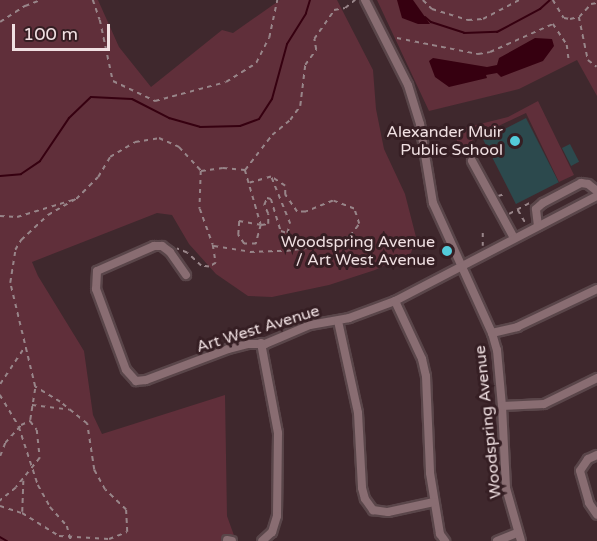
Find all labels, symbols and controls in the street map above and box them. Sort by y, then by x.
scale bar [15,12,112,50]
text: 100 m [23,23,78,45]
place label: Alexander Muir Public School [386,122,503,160]
marker: Alexander Muir Public School [508,134,522,148]
place label: Woodspring Avenue / Art West Avenue [281,232,435,270]
marker: Woodspring Avenue / Art West Avenue [440,244,454,258]
street label: Art West Avenue [194,301,322,357]
street label: Woodspring Avenue [470,344,506,500]

